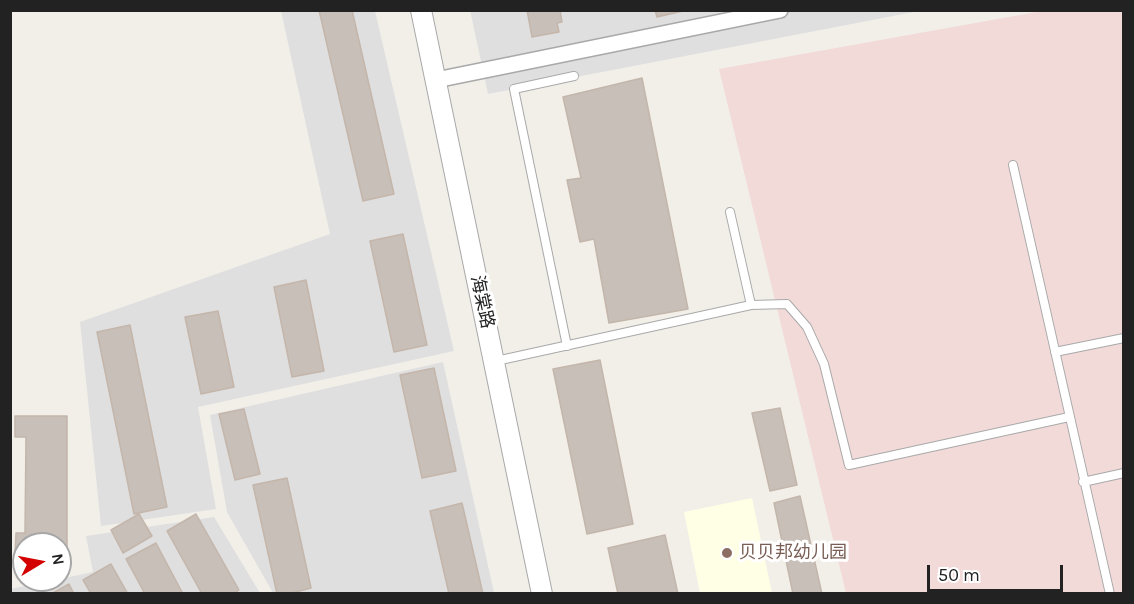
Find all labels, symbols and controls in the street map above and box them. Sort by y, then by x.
street label: 海棠路 [466,273,498,331]
north arrow [12,532,72,592]
place label: 贝贝邦幼儿园 [739,542,847,564]
marker: 贝贝邦幼儿园 [720,546,734,560]
text: N [48,552,69,566]
scale bar [930,553,1066,591]
text: 50 m [938,564,980,586]

